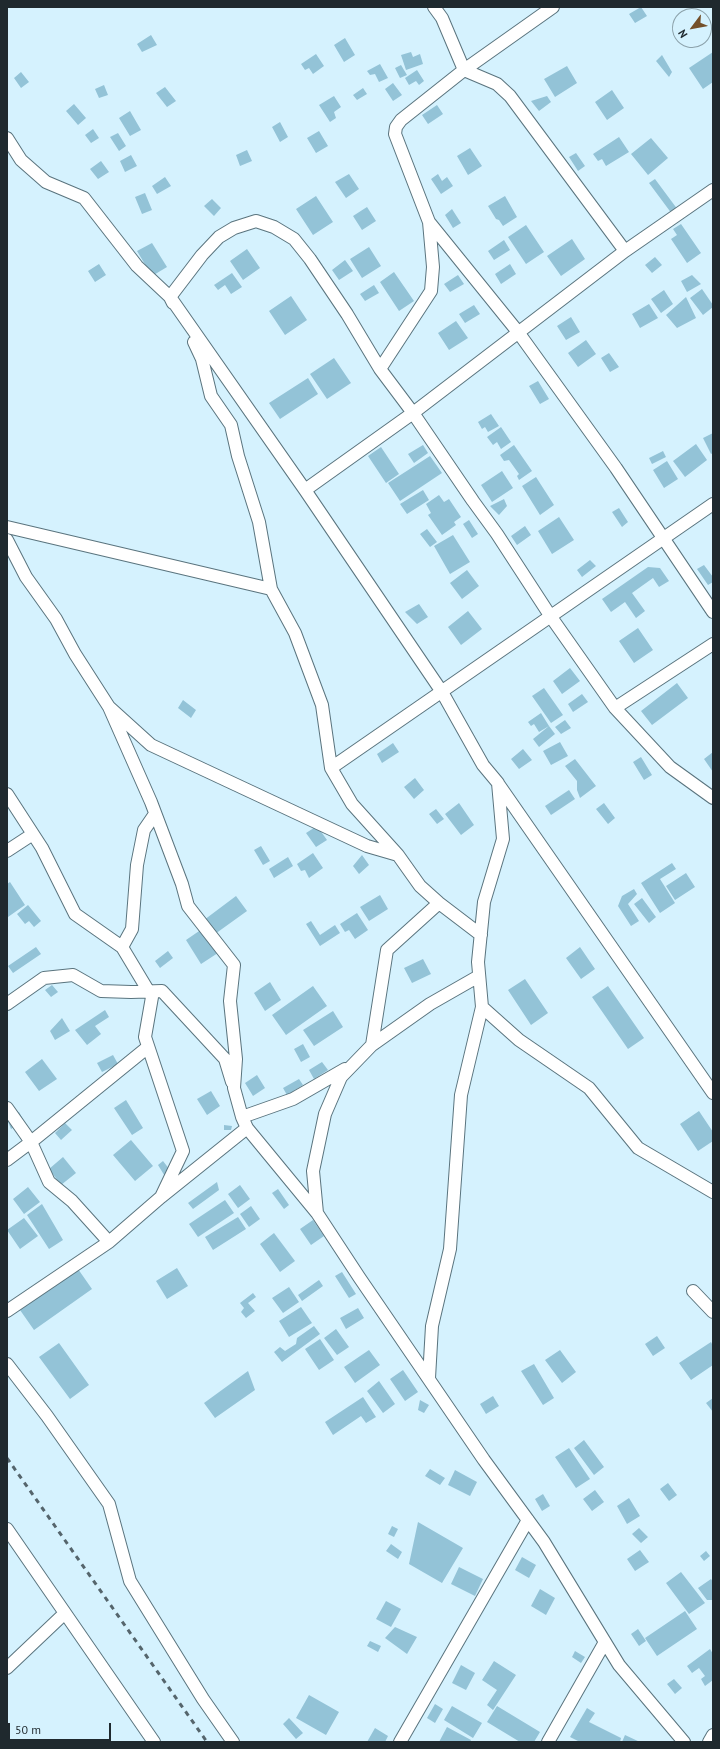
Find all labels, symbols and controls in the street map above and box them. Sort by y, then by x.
north arrow [672,8,712,48]
text: N [675,27,691,41]
scale bar [10,1715,113,1741]
text: 50 m [15,1722,41,1737]

